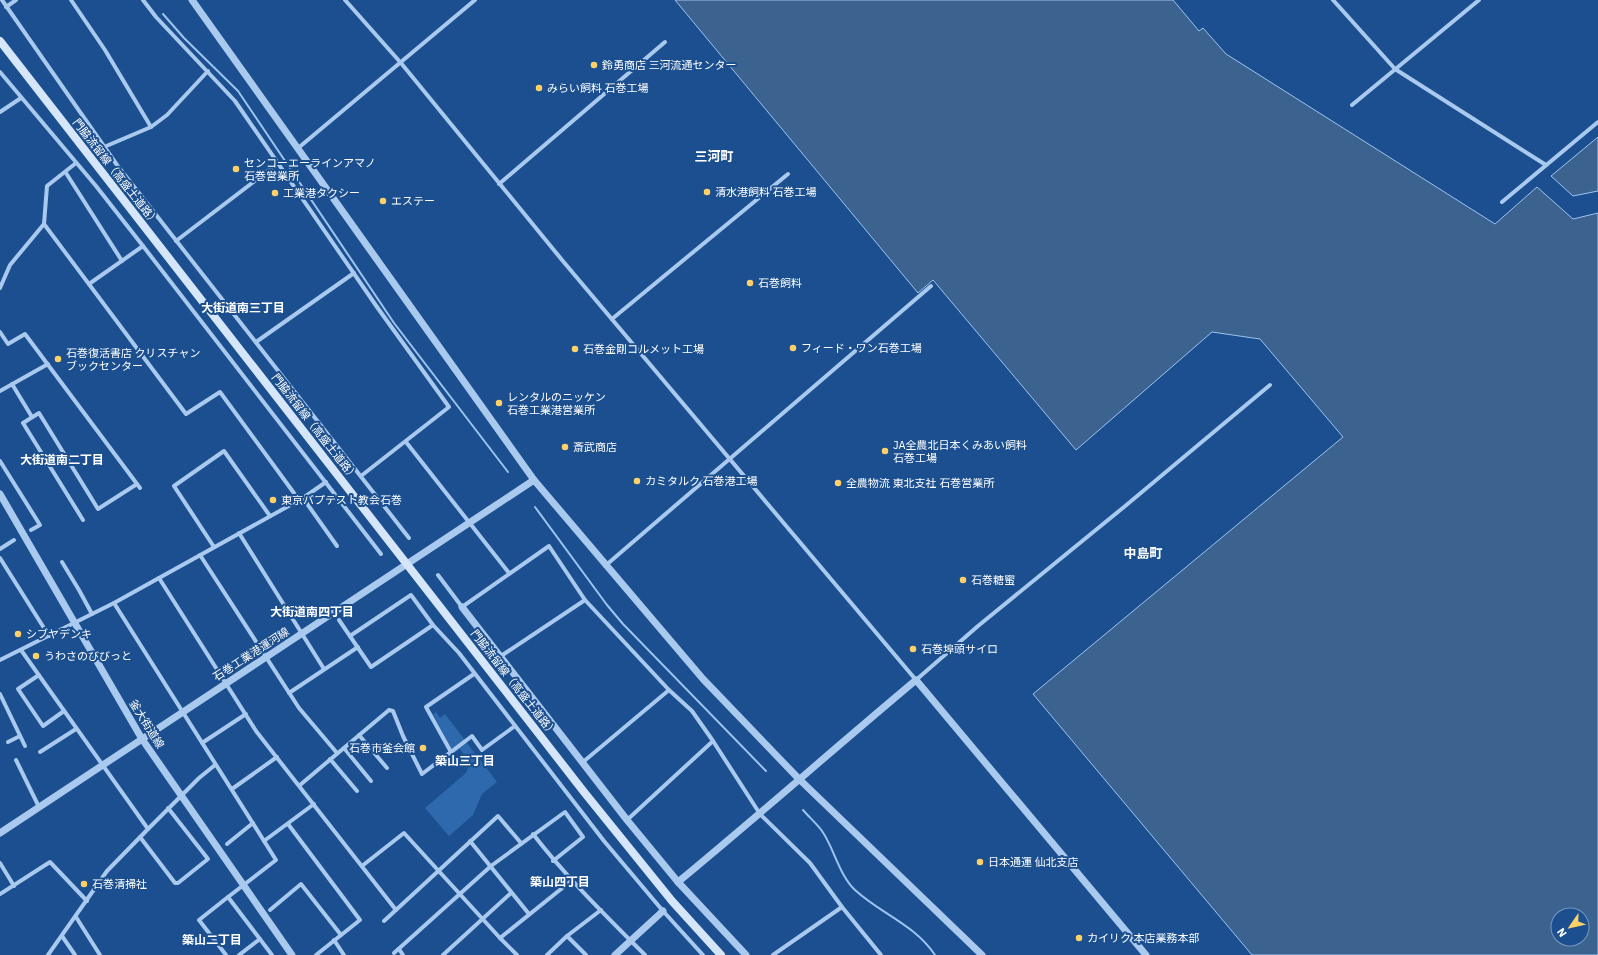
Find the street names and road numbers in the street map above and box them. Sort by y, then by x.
street label: 門脇流留線（高盛土道路） [70,116,162,228]
street label: 門脇流留線（高盛土道路） [269,371,361,483]
street label: 石巻工業港運河線 [210,624,292,684]
street label: 門脇流留線（高盛土道路） [468,627,560,739]
street label: 釜大街道線 [126,697,168,751]

